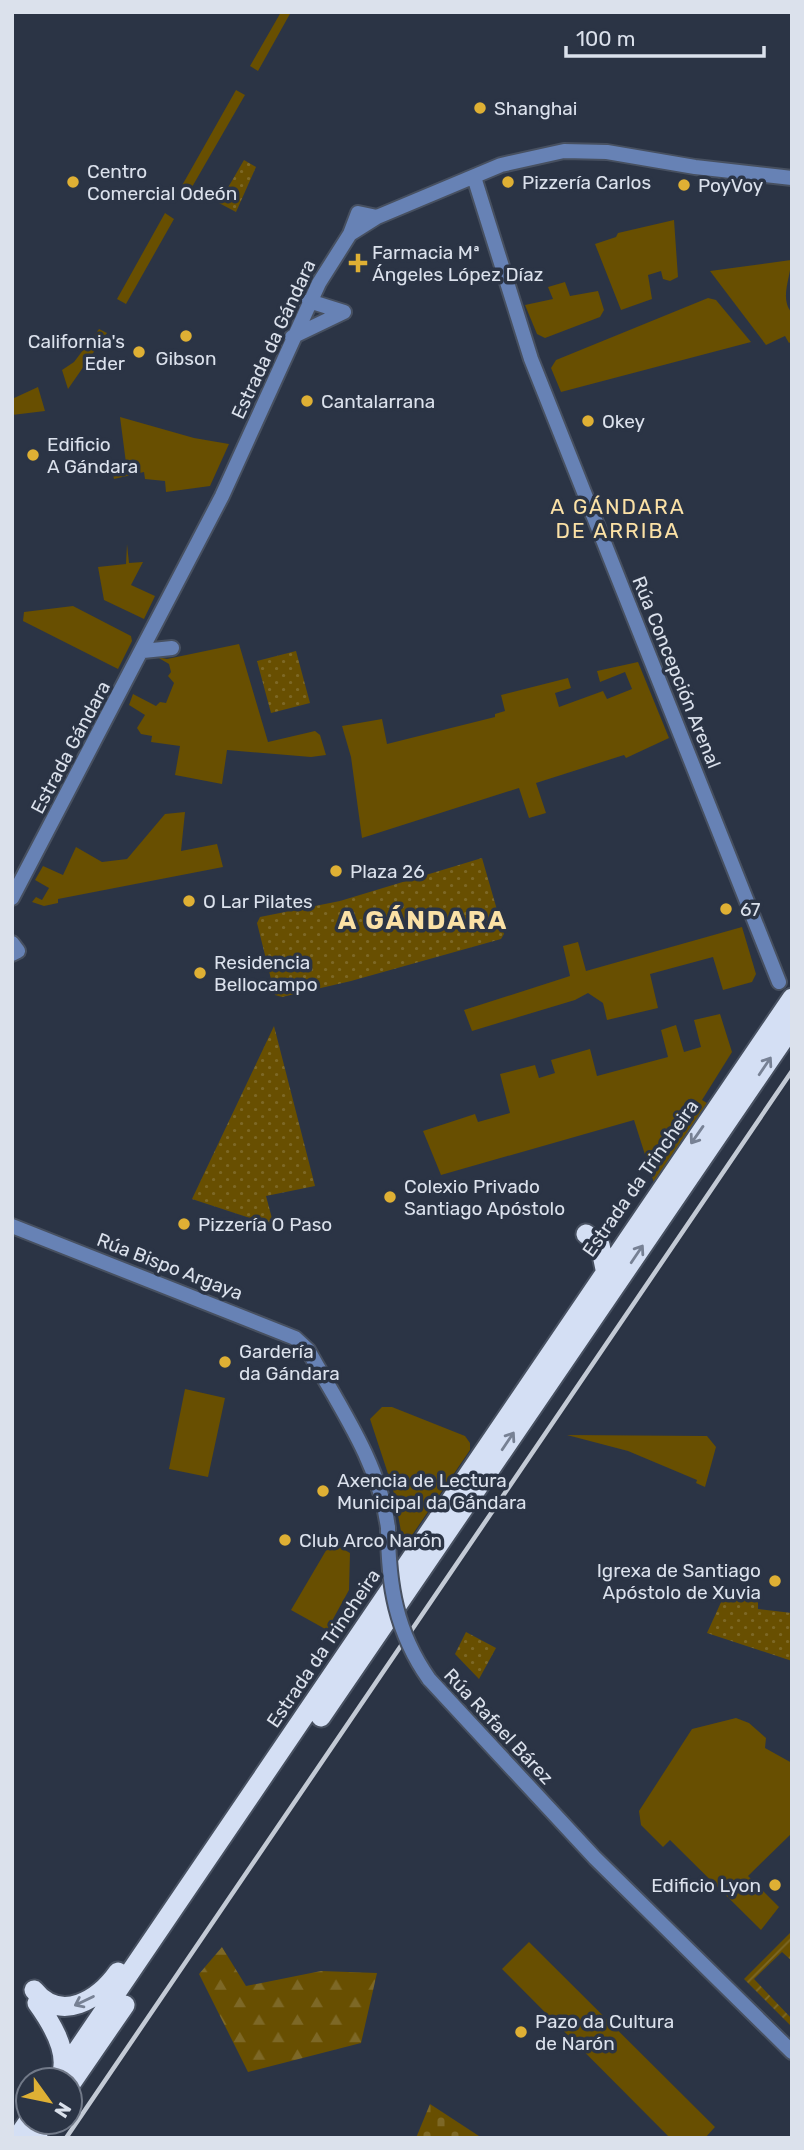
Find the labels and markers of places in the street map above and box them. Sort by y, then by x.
place label: Shanghai [494,97,577,120]
marker: Shanghai [472,100,488,116]
place label: Centro Comercial Odeón [87,160,237,205]
place label: Pizzería Carlos [522,171,651,194]
marker: Centro Comercial Odeón [65,174,81,190]
marker: Pizzería Carlos [500,174,516,190]
place label: PoyVoy [698,174,763,197]
marker: PoyVoy [676,177,692,193]
place label: Farmacia Mª Ángeles López Díaz [372,241,543,286]
marker: Farmacia Mª Ángeles López Díaz [350,255,366,271]
marker: Gibson [178,328,194,344]
place label: California's Eder [28,330,126,375]
marker: California's Eder [131,344,147,360]
place label: Gibson [156,347,216,370]
place label: Cantalarrana [321,390,435,413]
marker: Cantalarrana [299,393,315,409]
place label: Okey [602,410,645,433]
marker: Okey [580,413,596,429]
place label: Edificio A Gándara [47,433,138,478]
marker: Edificio A Gándara [25,447,41,463]
place label: Plaza 26 [350,860,425,883]
marker: Plaza 26 [328,863,344,879]
place label: O Lar Pilates [203,890,313,913]
marker: O Lar Pilates [181,893,197,909]
place label: 67 [740,898,761,921]
marker: 67 [718,901,734,917]
place label: Residencia Bellocampo [214,951,318,996]
marker: Residencia Bellocampo [192,965,208,981]
place label: Colexio Privado Santiago Apóstolo [404,1175,565,1220]
marker: Colexio Privado Santiago Apóstolo [382,1189,398,1205]
place label: Pizzería O Paso [198,1213,332,1236]
marker: Pizzería O Paso [176,1216,192,1232]
place label: Gardería da Gándara [239,1340,340,1385]
marker: Gardería da Gándara [217,1354,233,1370]
place label: Axencia de Lectura Municipal da Gándara [337,1469,527,1514]
marker: Axencia de Lectura Municipal da Gándara [315,1483,331,1499]
place label: Club Arco Narón [299,1529,442,1552]
marker: Club Arco Narón [277,1532,293,1548]
place label: Igrexa de Santiago Apóstolo de Xuvia [597,1559,761,1604]
marker: Igrexa de Santiago Apóstolo de Xuvia [767,1573,783,1589]
place label: Edificio Lyon [651,1874,761,1897]
marker: Edificio Lyon [767,1877,783,1893]
place label: Pazo da Cultura de Narón [535,2010,674,2055]
marker: Pazo da Cultura de Narón [513,2024,529,2040]

